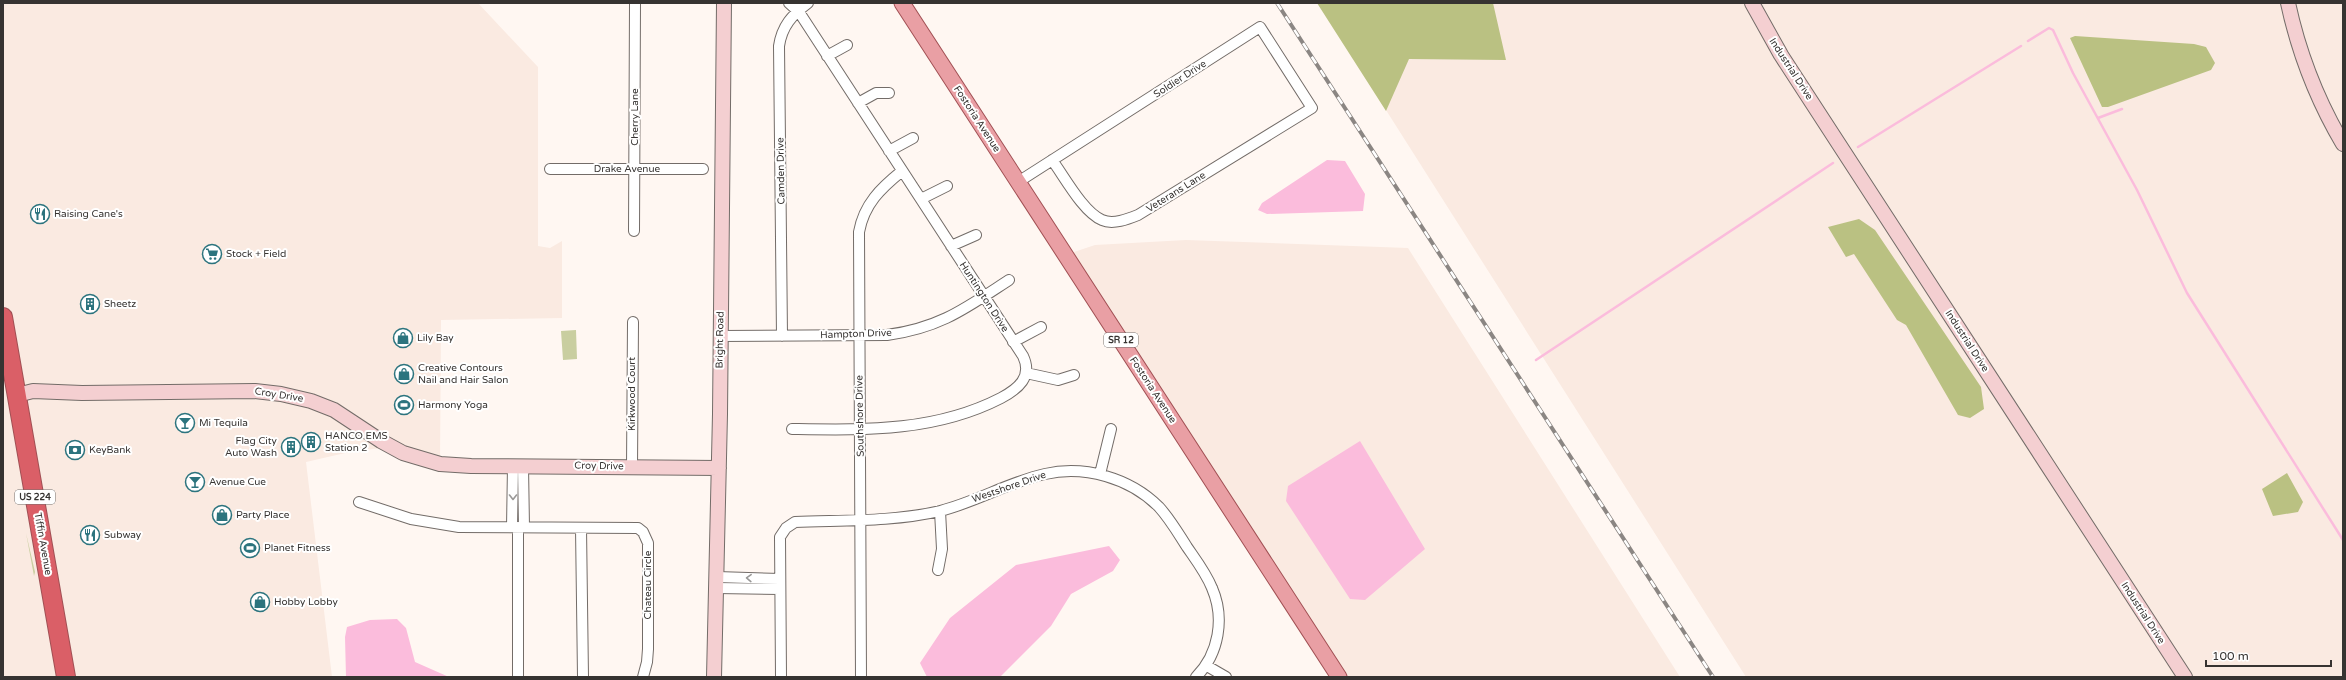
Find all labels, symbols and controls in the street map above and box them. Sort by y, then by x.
street label: Industrial Drive [1767,36,1816,103]
street label: Soldier Drive [1151,57,1209,100]
street label: Fostoria Avenue [951,84,1003,155]
street label: Cherry Lane [629,88,641,146]
street label: Camden Drive [774,137,788,205]
street label: Drake Avenue [594,163,660,175]
street label: Veterans Lane [1144,169,1208,215]
restaurant icon: Raising Cane's [29,203,51,225]
place label: Raising Cane's [54,208,123,220]
supermarket icon: Stock + Field [201,243,223,265]
place label: Stock + Field [226,248,286,260]
street label: Huntington Drive [957,260,1011,335]
building icon: Sheetz [79,293,101,315]
place label: Sheetz [104,298,136,310]
street label: Industrial Drive [1943,308,1992,375]
street label: Bright Road [714,311,726,369]
shop icon: Lily Bay [392,327,414,349]
street label: Hampton Drive [820,327,892,341]
place label: Lily Bay [417,332,454,344]
road number: SR 12 [1104,333,1138,347]
street label: Fostoria Avenue [1127,355,1179,426]
street label: Kirkwood Court [626,357,638,431]
place label: Creative Contours Nail and Hair Salon [418,362,508,386]
shop icon: Creative Contours Nail and Hair Salon [393,363,415,385]
street label: Southshore Drive [853,375,867,457]
street label: Croy Drive [254,385,305,405]
sports icon: Harmony Yoga [393,394,415,416]
place label: Harmony Yoga [418,399,488,411]
bar icon: Mi Tequila [174,412,196,434]
place label: Mi Tequila [199,417,248,429]
place label: HANCO EMS Station 2 [325,430,388,454]
building icon: HANCO EMS Station 2 [300,431,322,453]
place label: Flag City Auto Wash [225,435,278,459]
building icon: Flag City Auto Wash [280,436,302,458]
bank icon: KeyBank [64,439,86,461]
place label: KeyBank [89,444,131,456]
street label: Croy Drive [574,460,624,472]
street label: Westshore Drive [970,469,1048,505]
bar icon: Avenue Cue [184,471,206,493]
place label: Avenue Cue [209,476,266,488]
road number: US 224 [15,490,55,504]
one-way arrow [509,494,517,500]
shop icon: Party Place [211,504,233,526]
place label: Party Place [236,509,290,521]
street label: Tiffin Avenue [32,512,54,577]
restaurant icon: Subway [79,524,101,546]
place label: Subway [104,529,142,541]
sports icon: Planet Fitness [239,537,261,559]
place label: Planet Fitness [264,542,331,554]
street label: Chateau Circle [642,550,654,619]
one-way arrow [746,574,752,582]
street label: Industrial Drive [2119,580,2168,647]
shop icon: Hobby Lobby [249,591,271,613]
place label: Hobby Lobby [274,596,338,608]
scale bar [2206,642,2331,668]
text: 100 m [2212,649,2249,663]

